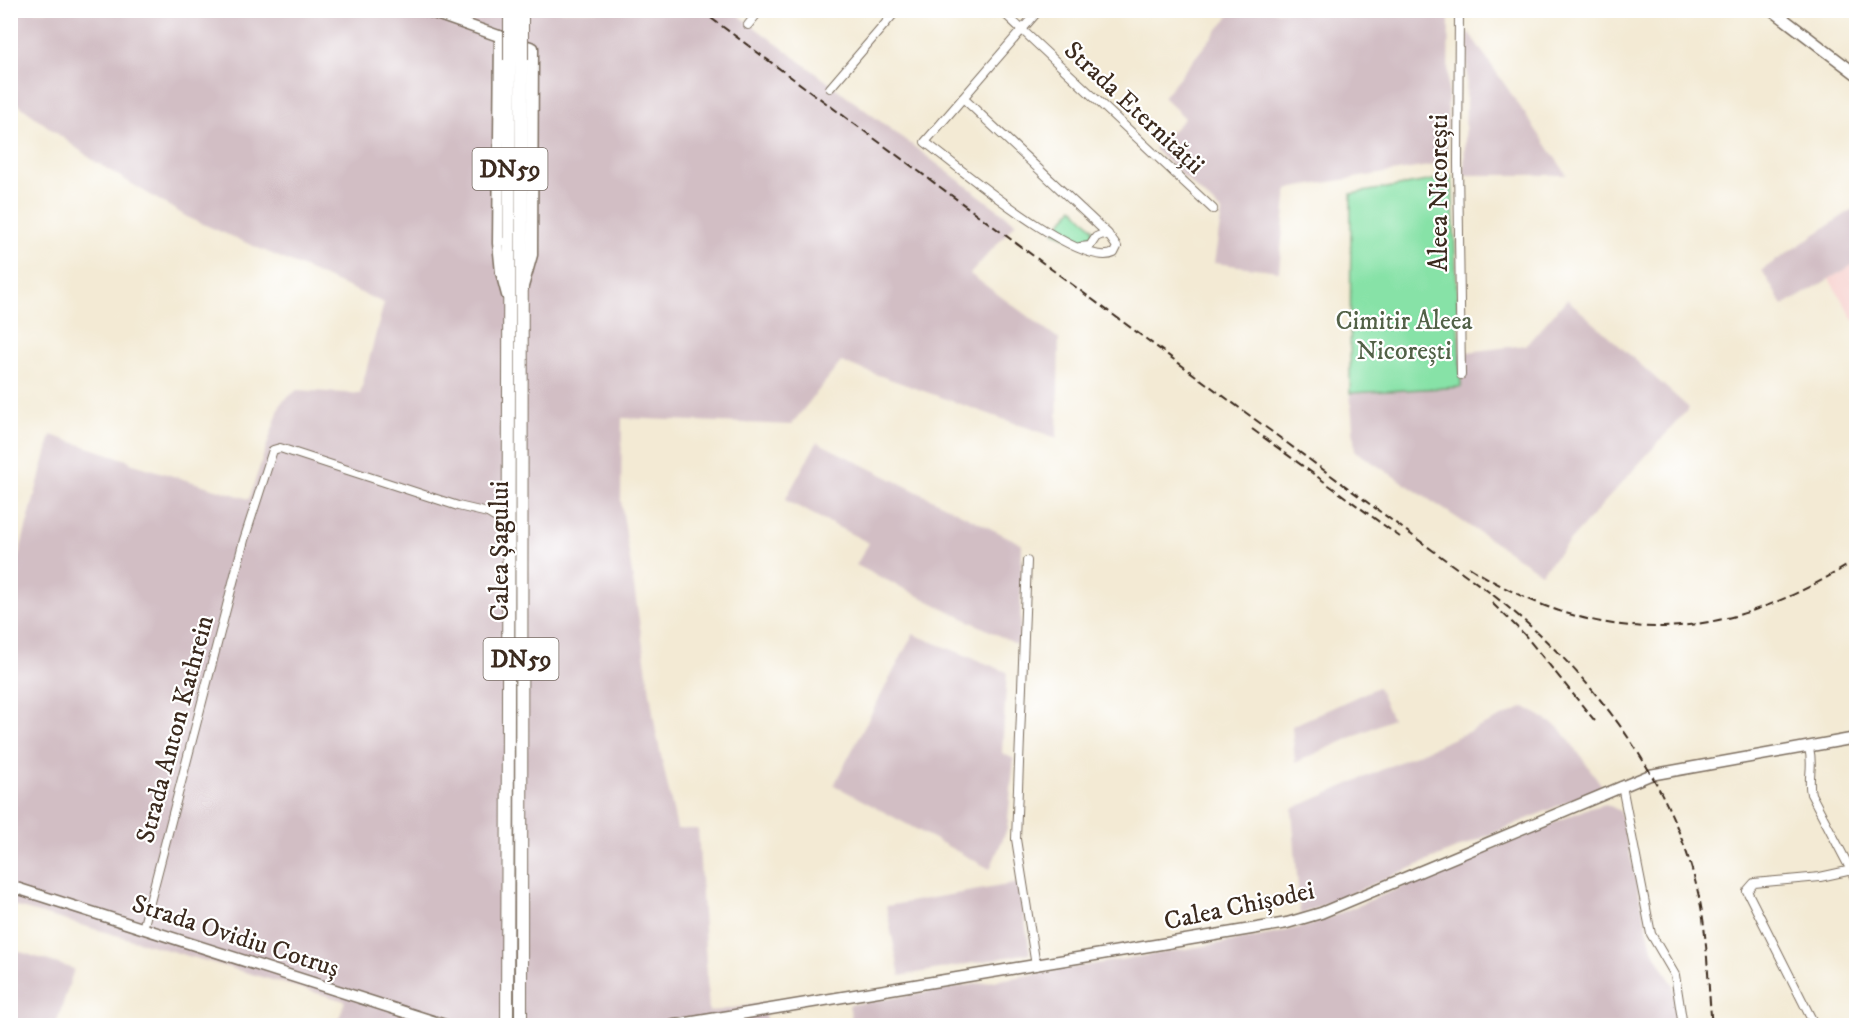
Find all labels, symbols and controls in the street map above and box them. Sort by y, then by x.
street label: Strada Eternității [1057,34,1211,182]
street label: Aleea Nicorești [1423,114,1456,272]
road number: DN59 [472,148,548,190]
park label: Cimitir Aleea Nicorești [1335,305,1473,368]
street label: Calea Șagului [484,481,517,621]
street label: Strada Anton Kathrein [129,612,222,847]
road number: DN59 [484,638,558,680]
street label: Calea Chișodei [1161,874,1317,938]
street label: Strada Ovidiu Cotruș [128,887,343,985]

